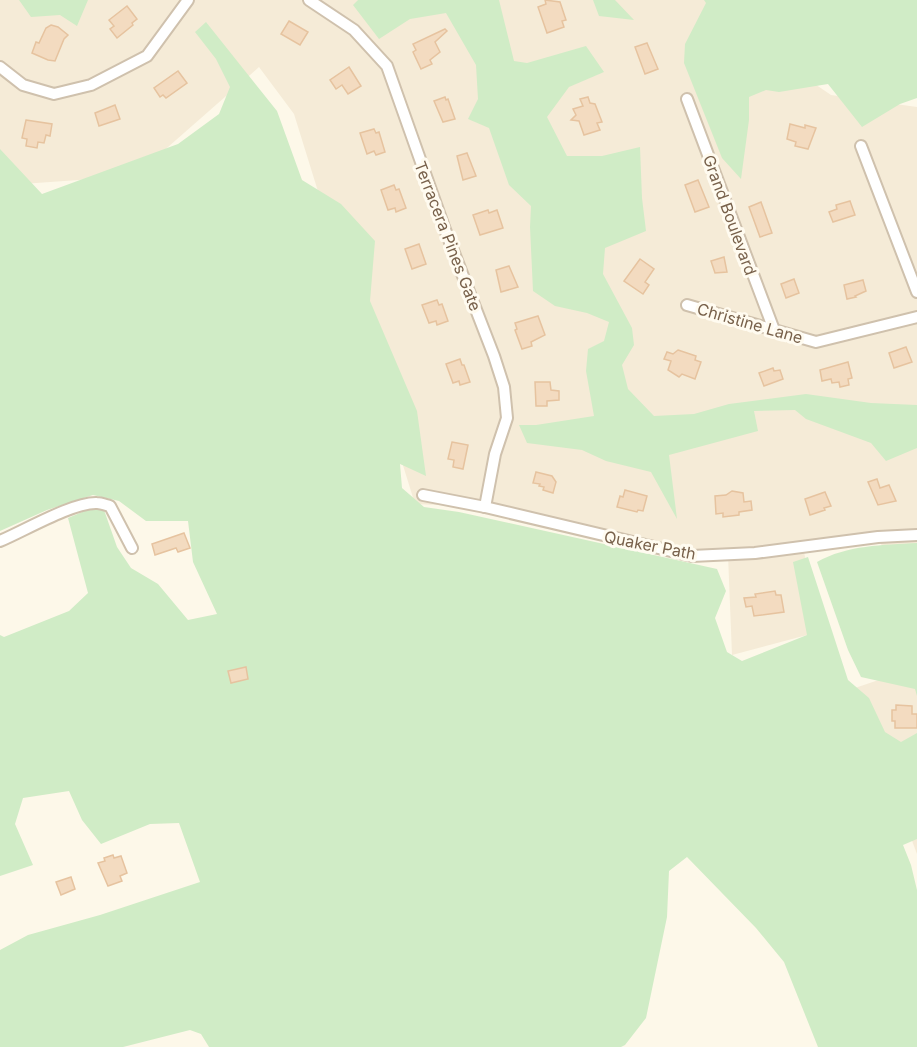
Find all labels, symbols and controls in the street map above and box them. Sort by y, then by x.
street label: Grand Boulevard [699,152,761,278]
street label: Terracera Pines Gate [410,158,486,314]
street label: Christine Lane [695,298,805,348]
street label: Quaker Path [603,526,697,564]

